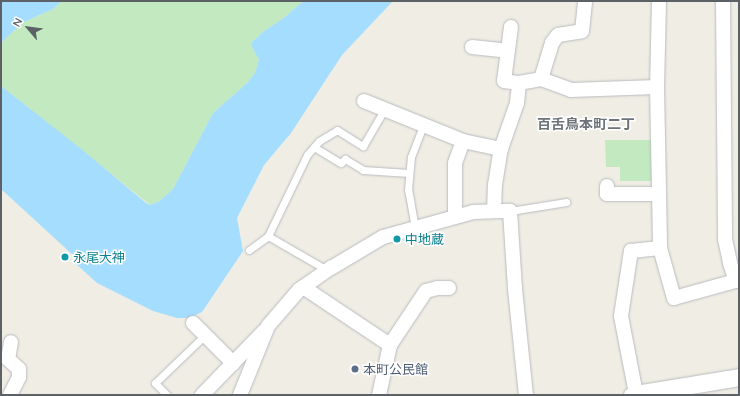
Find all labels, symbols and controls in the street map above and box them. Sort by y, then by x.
north arrow [8,8,48,48]
text: N [9,16,25,29]
district label: 百舌鳥本町二丁 [537,116,635,132]
place label: 中地蔵 [405,231,444,247]
marker: 中地蔵 [392,234,402,244]
place label: 永尾大神 [73,249,125,265]
marker: 永尾大神 [60,252,70,262]
place label: 本町公民館 [363,361,428,377]
marker: 本町公民館 [350,364,360,374]

